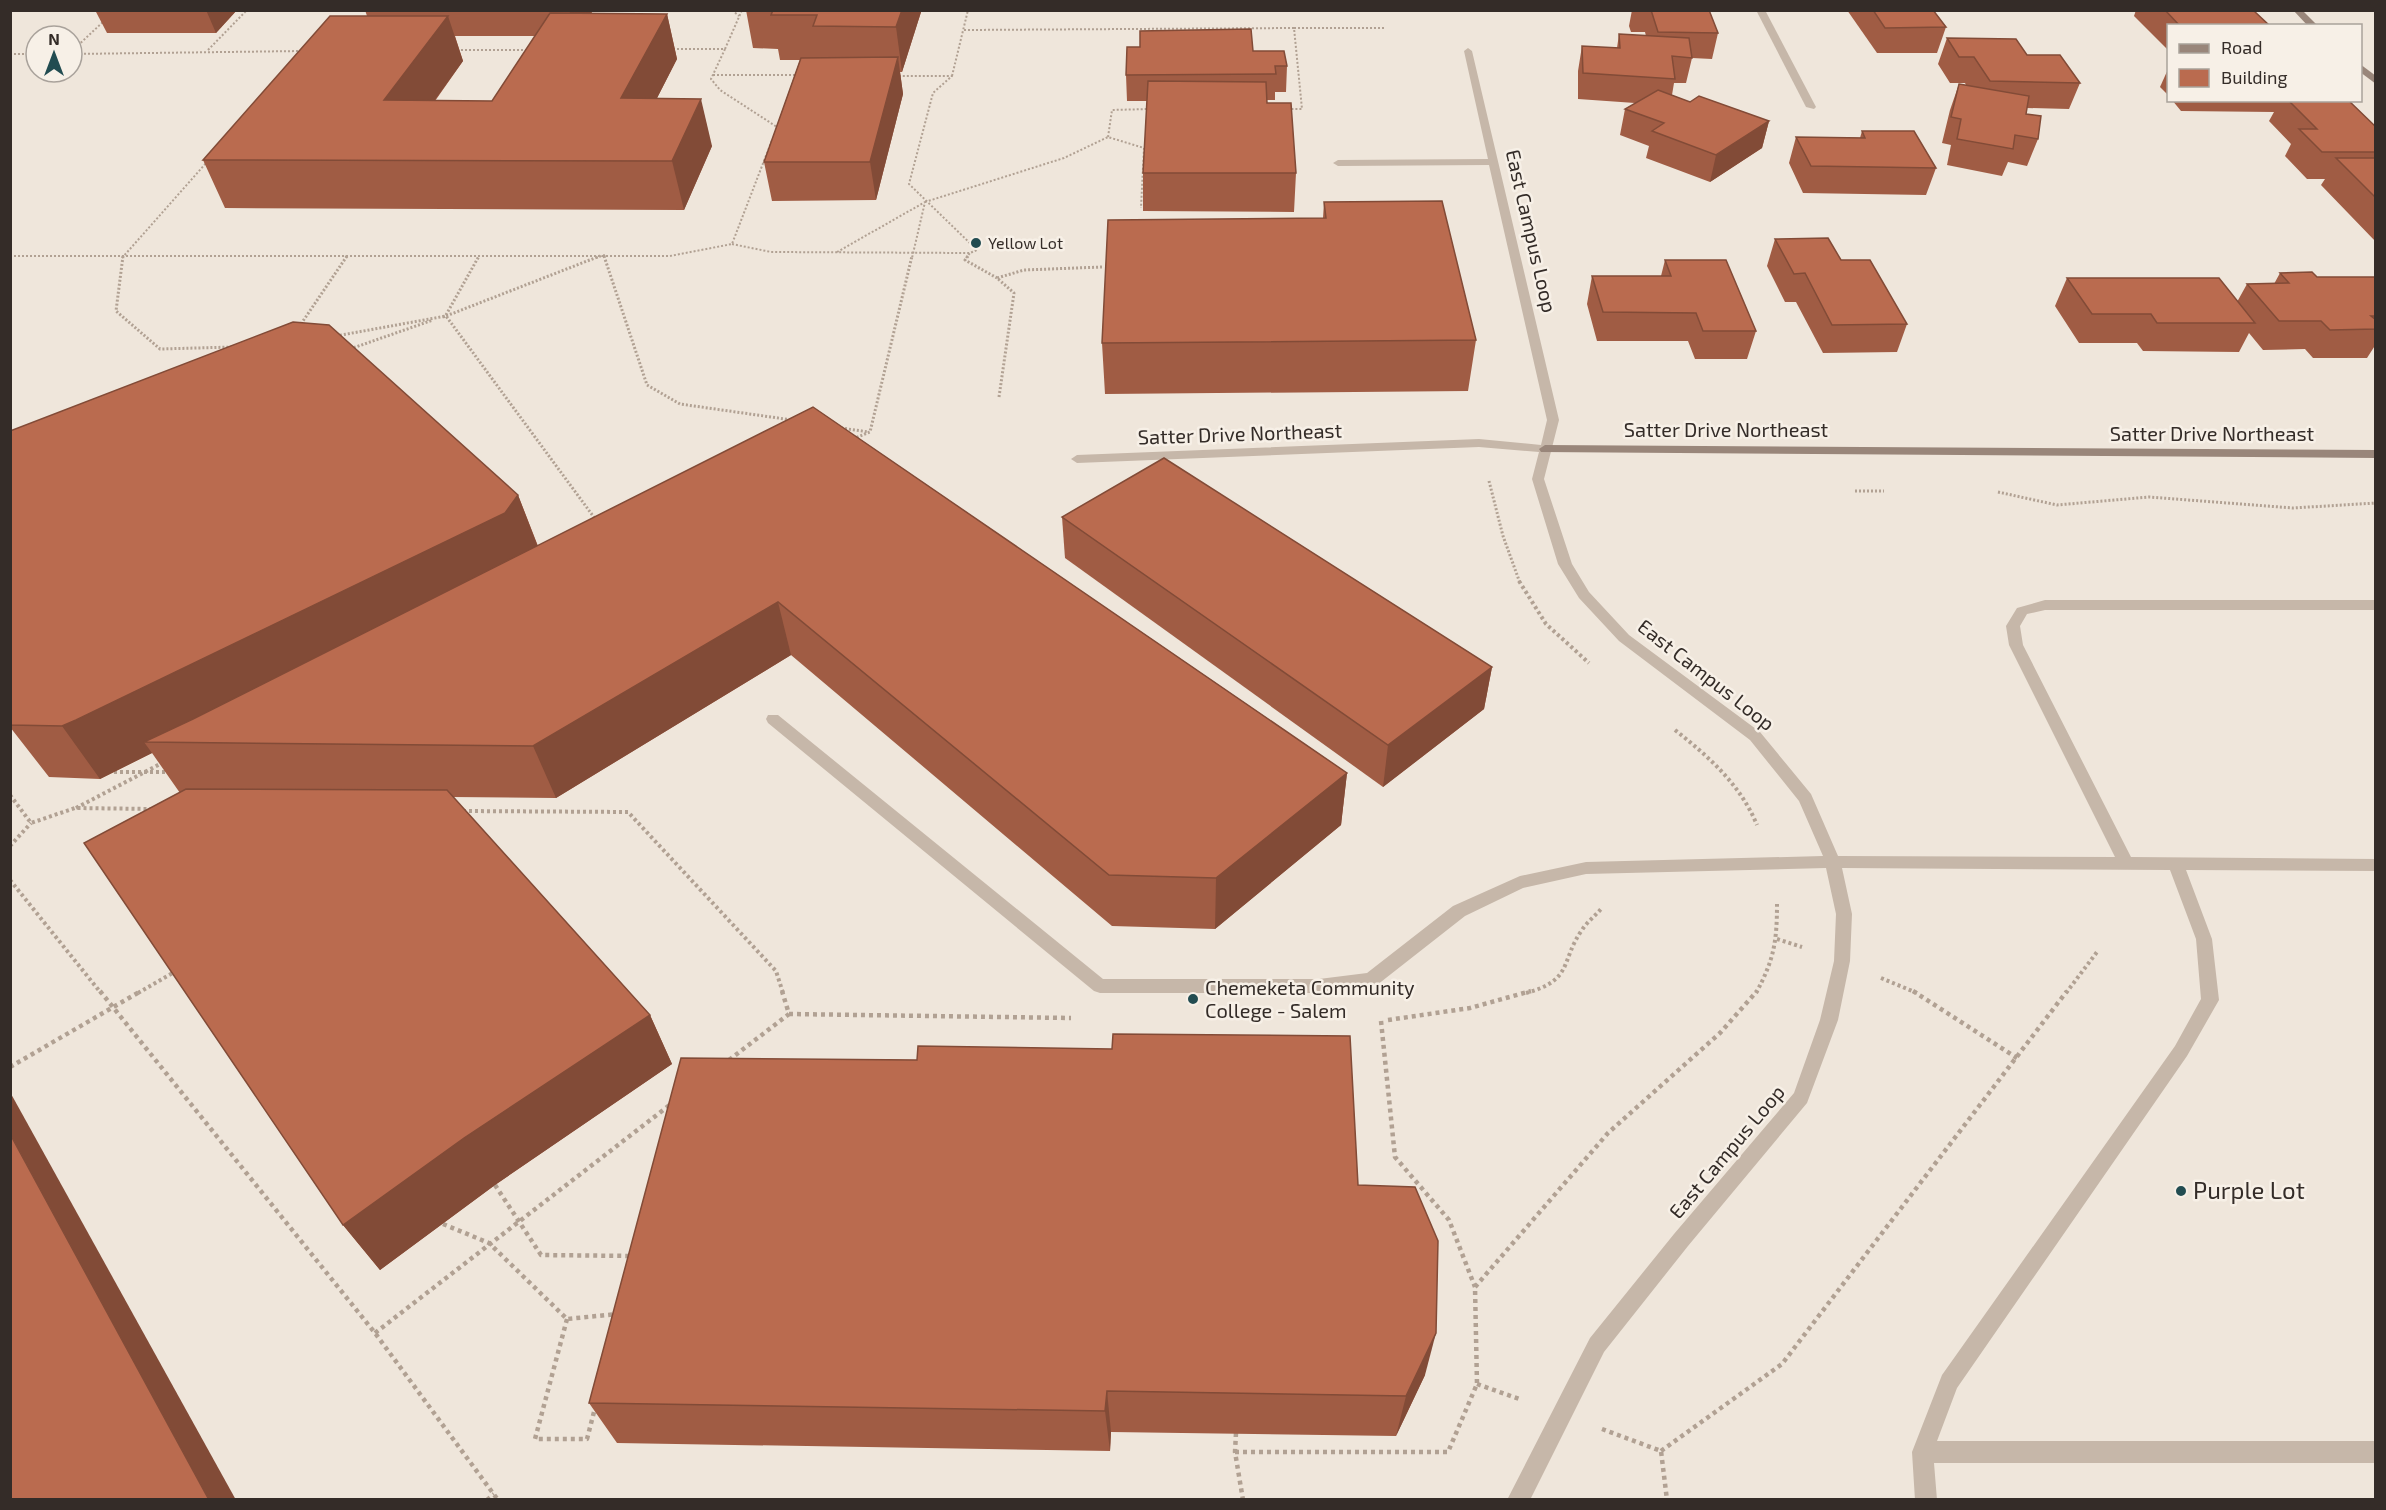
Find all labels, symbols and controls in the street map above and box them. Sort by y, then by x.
north arrow [24,24,84,84]
legend [2167,24,2362,102]
text: N [48,29,60,48]
text: Road [2221,36,2262,58]
text: Building [2221,66,2288,88]
street label: East Campus Loop [1502,147,1562,315]
place label: Yellow Lot [988,233,1063,252]
marker: Yellow Lot [969,236,983,250]
street label: Satter Drive Northeast [1137,417,1343,449]
street label: Satter Drive Northeast [1624,417,1829,441]
street label: Satter Drive Northeast [2110,421,2315,445]
street label: East Campus Loop [1634,614,1780,735]
place label: Chemeketa Community College - Salem [1205,975,1415,1022]
marker: Chemeketa Community College - Salem [1186,992,1200,1006]
street label: East Campus Loop [1664,1080,1789,1223]
place label: Purple Lot [2193,1175,2305,1204]
marker: Purple Lot [2174,1184,2188,1198]

